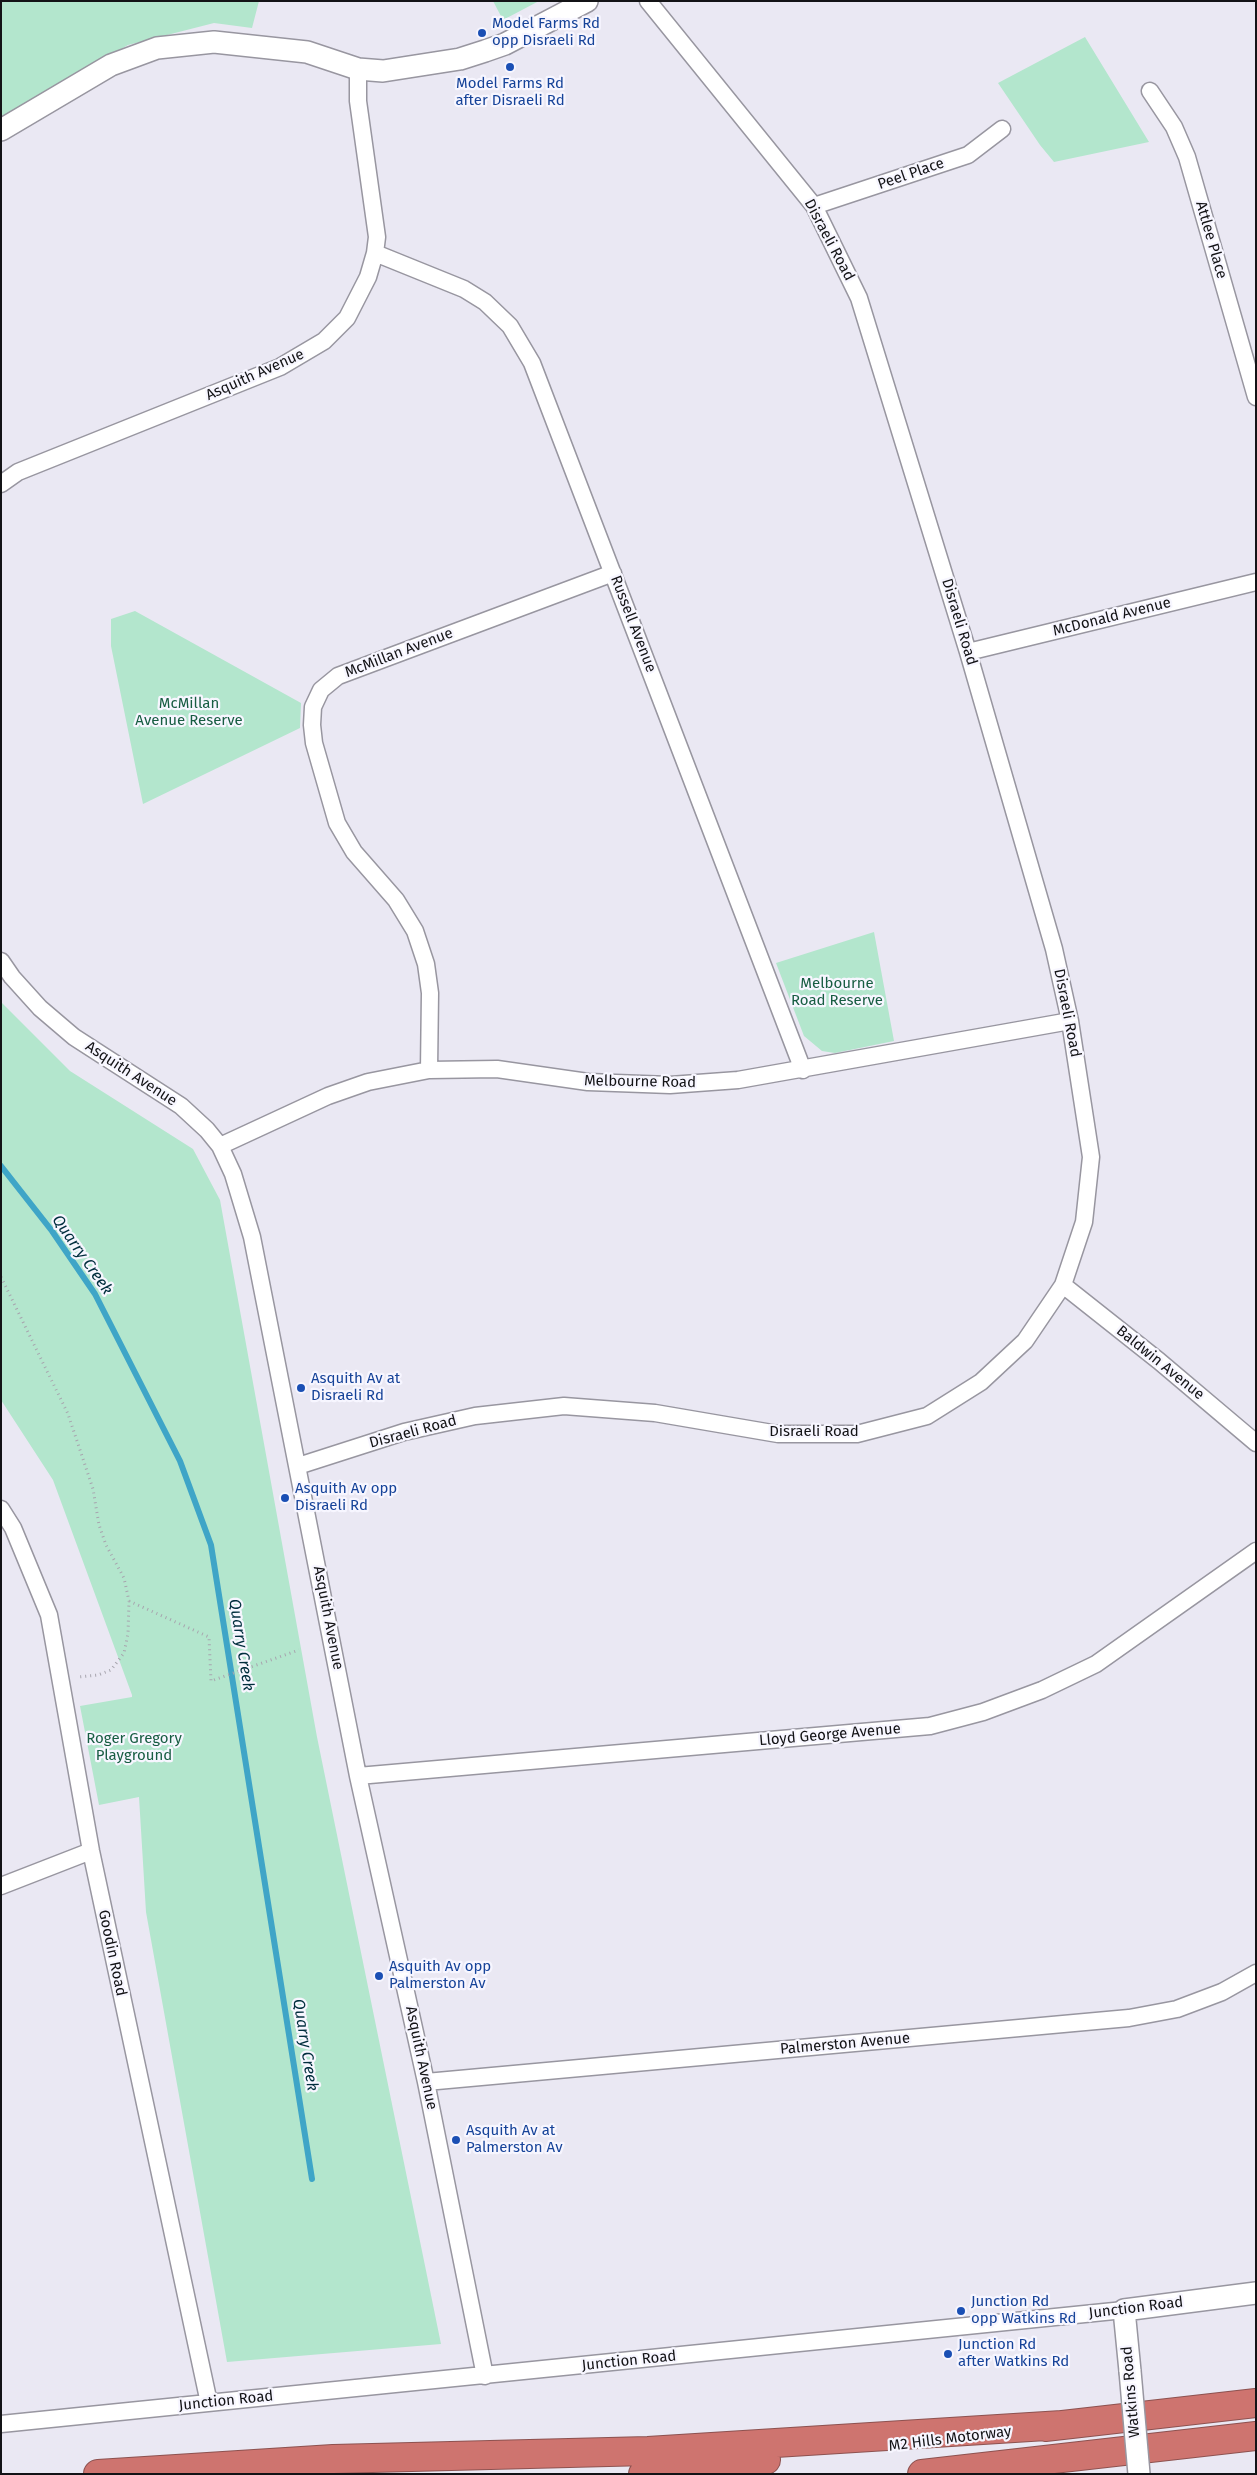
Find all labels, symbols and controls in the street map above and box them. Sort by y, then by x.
place label: Model Farms Rd opp Disraeli Rd [492,15,600,50]
marker: Model Farms Rd opp Disraeli Rd [476,27,488,39]
marker: Model Farms Rd after Disraeli Rd [504,61,516,73]
place label: Model Farms Rd after Disraeli Rd [455,75,565,110]
street label: Peel Place [875,154,947,194]
street label: Disraeli Road [800,196,858,284]
street label: Attlee Place [1191,199,1231,281]
street label: Asquith Avenue [203,345,307,405]
street label: Russell Avenue [606,573,660,675]
street label: Disraeli Road [937,576,981,668]
street label: McDonald Avenue [1051,594,1173,640]
street label: McMillan Avenue [342,624,456,682]
park label: McMillan Avenue Reserve [135,695,243,730]
street label: Disraeli Road [1050,967,1084,1059]
park label: Melbourne Road Reserve [791,975,883,1010]
street label: Asquith Avenue [82,1038,180,1110]
street label: Melbourne Road [584,1072,696,1092]
water label: Quarry Creek [48,1211,116,1299]
street label: Baldwin Avenue [1112,1322,1208,1404]
place label: Asquith Av at Disraeli Rd [311,1370,400,1405]
marker: Asquith Av at Disraeli Rd [295,1382,307,1394]
street label: Disraeli Road [367,1412,459,1452]
street label: Disraeli Road [769,1423,859,1441]
place label: Asquith Av opp Disraeli Rd [295,1480,397,1515]
marker: Asquith Av opp Disraeli Rd [279,1492,291,1504]
street label: Asquith Avenue [309,1565,347,1671]
water label: Quarry Creek [224,1598,258,1692]
street label: Lloyd George Avenue [758,1720,902,1750]
park label: Roger Gregory Playground [86,1730,182,1765]
street label: Goodin Road [94,1908,130,1998]
place label: Asquith Av opp Palmerston Av [389,1958,491,1993]
marker: Asquith Av opp Palmerston Av [373,1970,385,1982]
water label: Quarry Creek [288,1998,322,2092]
street label: Asquith Avenue [401,2005,441,2111]
street label: Palmerston Avenue [779,2029,911,2059]
place label: Asquith Av at Palmerston Av [466,2122,563,2157]
marker: Asquith Av at Palmerston Av [450,2134,462,2146]
place label: Junction Rd opp Watkins Rd [971,2293,1077,2328]
street label: Junction Road [1088,2293,1184,2323]
marker: Junction Rd opp Watkins Rd [955,2305,967,2317]
place label: Junction Rd after Watkins Rd [958,2336,1069,2371]
street label: Watkins Road [1118,2345,1144,2439]
street label: Junction Road [581,2347,677,2375]
marker: Junction Rd after Watkins Rd [942,2348,954,2360]
street label: Junction Road [178,2387,274,2415]
street label: M2 Hills Motorway [888,2423,1012,2455]

